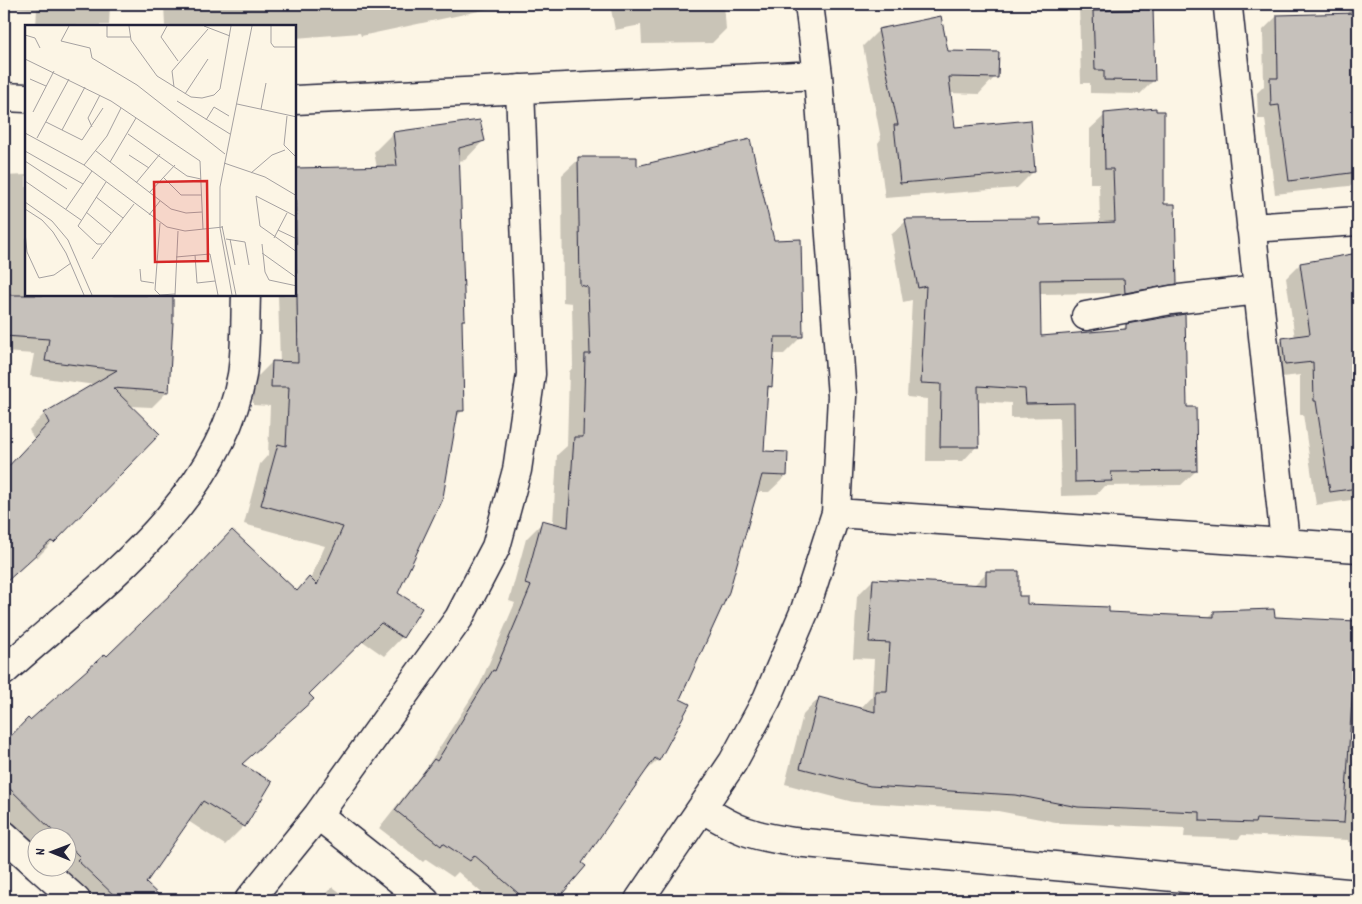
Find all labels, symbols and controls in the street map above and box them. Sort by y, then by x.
inset map [25,25,296,296]
north arrow [28,826,78,876]
text: N [31,848,51,855]

